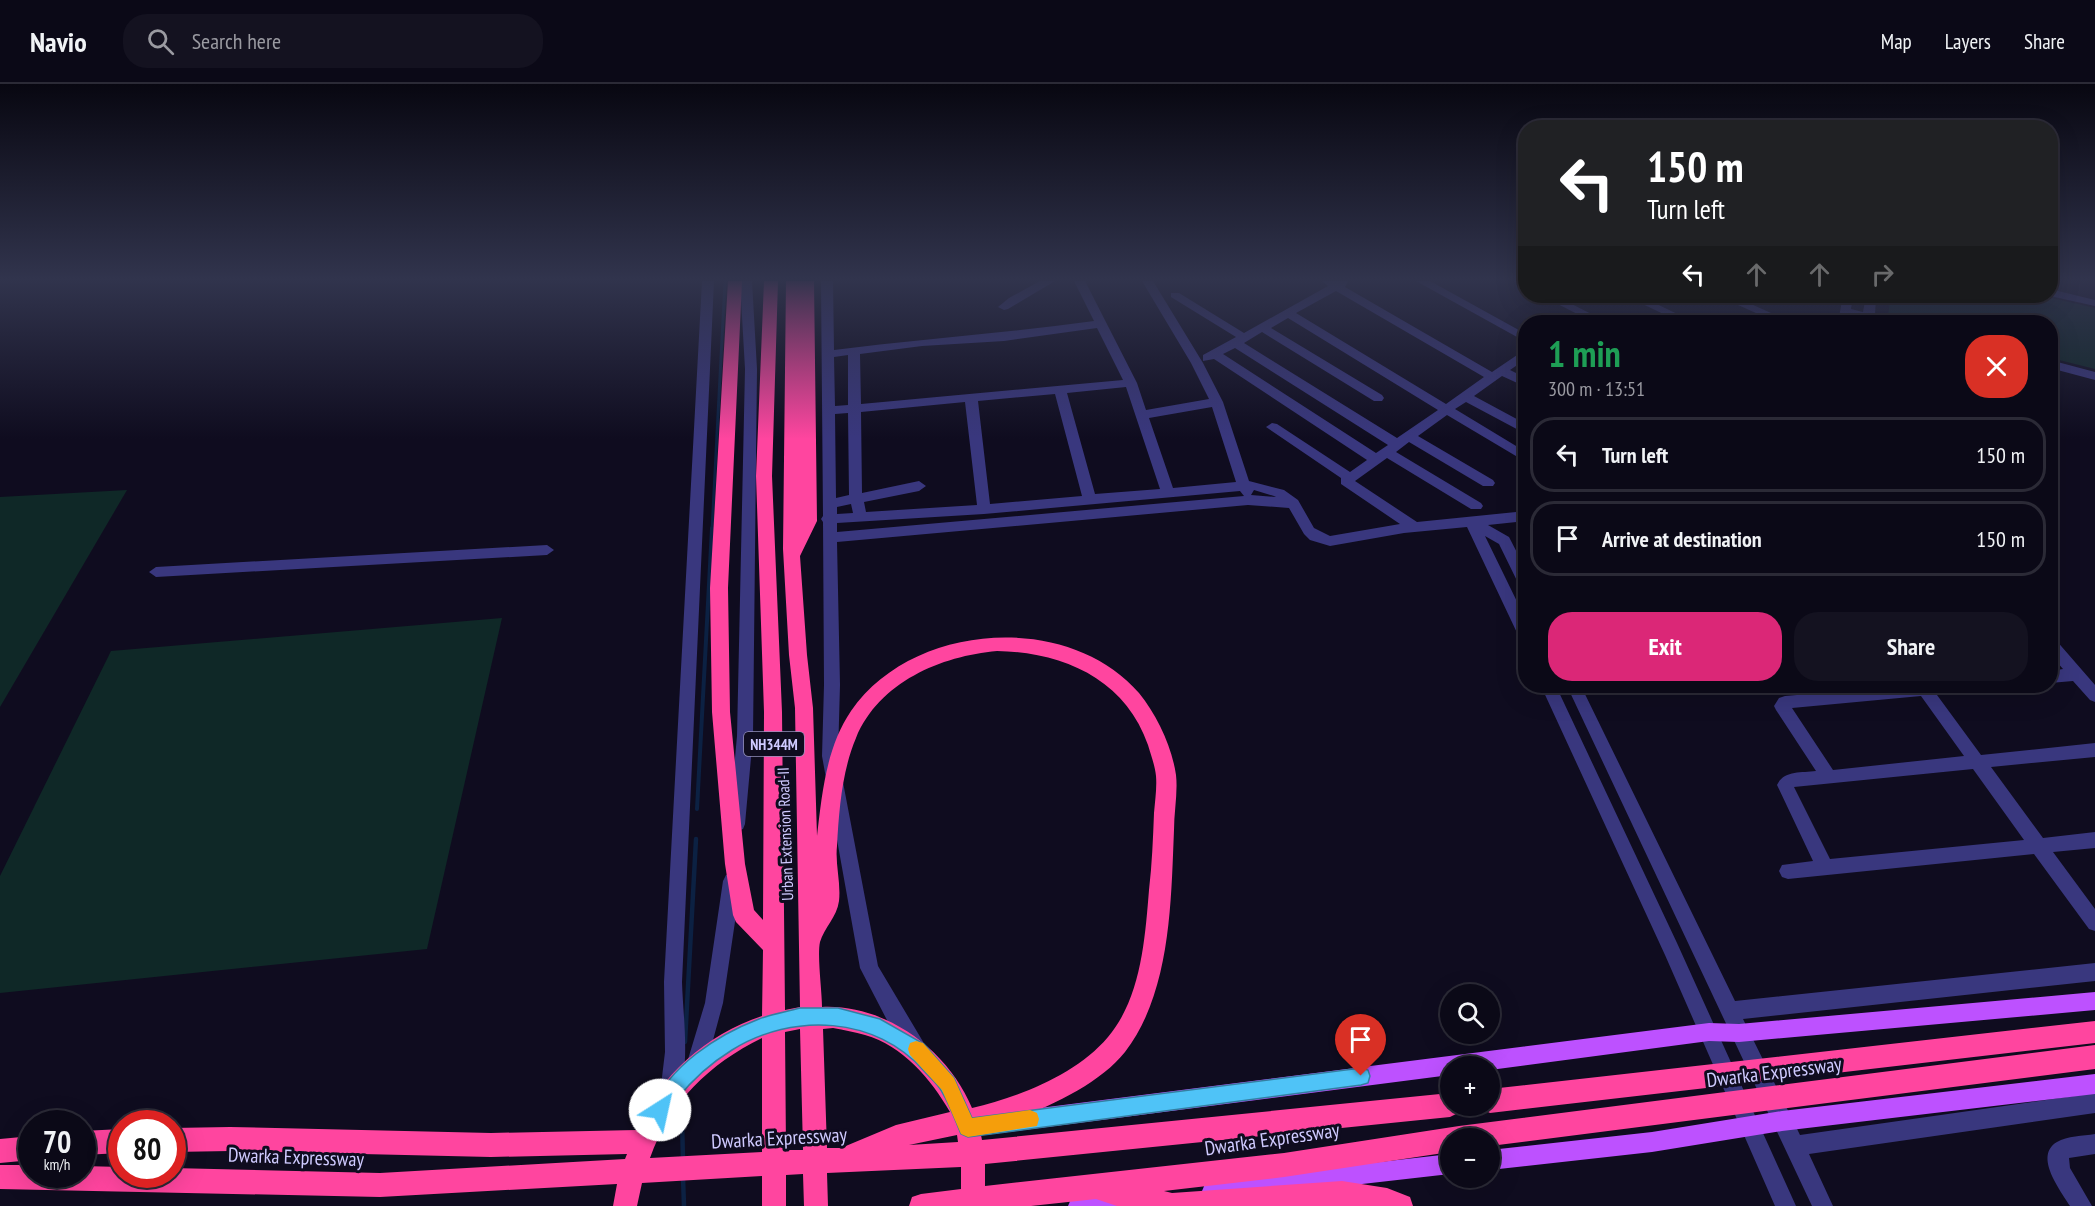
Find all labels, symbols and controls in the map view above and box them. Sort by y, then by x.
search box [123,14,543,68]
text: Navio [30,23,87,60]
icon: search [144,25,177,58]
text: Search here [192,27,281,55]
text: Map [1881,28,1912,55]
text: Layers [1945,28,1991,55]
text: Share [2024,28,2065,55]
text: 150 m [1647,139,1744,194]
icon: left [1548,144,1626,222]
text: Turn left [1647,192,1725,226]
icon: left [1677,258,1710,291]
icon: ahead [1740,258,1773,291]
icon: ahead [1803,258,1836,291]
icon: right [1866,258,1899,291]
text: 1 min [1548,330,1621,377]
button: close [1965,335,2028,398]
text: 300 m · 13:51 [1548,376,1645,402]
icon: left [1551,438,1584,471]
text: Turn left [1602,441,1668,469]
text: 150 m [1976,441,2025,469]
icon: arrive [1551,522,1584,555]
text: Arrive at destination [1602,525,1762,553]
text: 150 m [1976,525,2025,553]
button: Exit [1548,612,1782,681]
button: Share [1794,612,2028,681]
road number: NH344M [744,732,804,756]
street label: Urban Extension Road-II [773,767,797,901]
map controls [1440,984,1500,1188]
button: search [1440,984,1500,1044]
pin [1335,1014,1386,1076]
icon: arrive [1344,1023,1377,1056]
street label: Dwarka Expressway [1705,1051,1843,1093]
button: + [1440,1056,1500,1116]
position arrow [628,1078,692,1142]
speed limit sign: 80 [108,1110,186,1188]
street label: Dwarka Expressway [1203,1117,1342,1161]
street label: Dwarka Expressway [710,1121,848,1155]
text: 70 [43,1122,71,1161]
button: − [1440,1128,1500,1188]
street label: Dwarka Expressway [228,1142,365,1172]
text: km/h [44,1155,70,1174]

